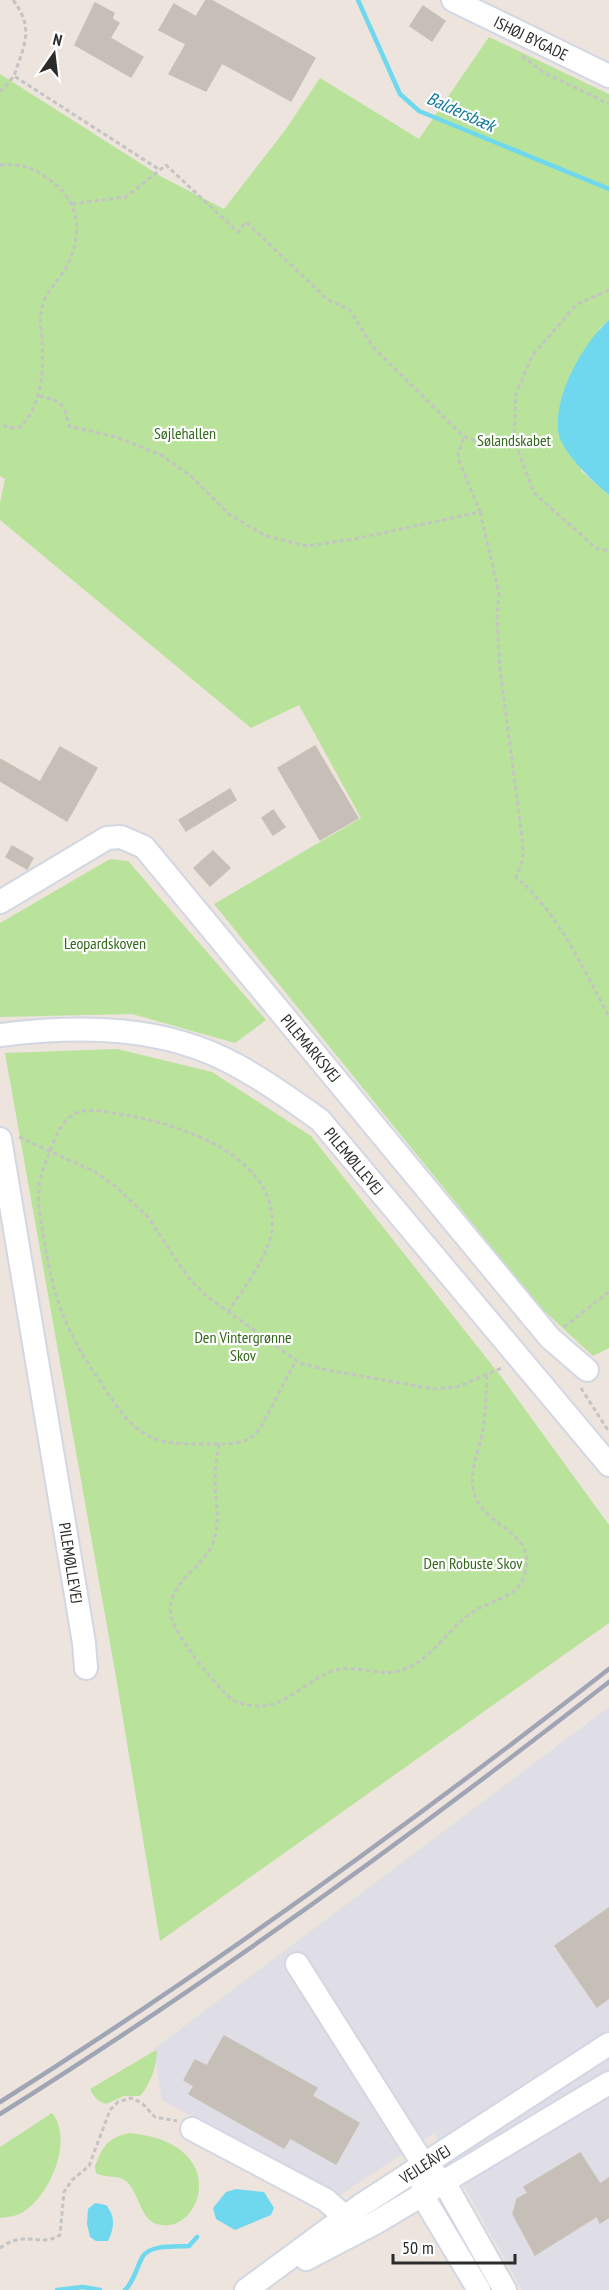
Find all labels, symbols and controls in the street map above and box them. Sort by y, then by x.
street label: ISHØJ BYGADE [491,11,571,65]
north arrow [24,24,84,84]
text: N [51,29,64,50]
water label: Baldersbæk [423,86,501,138]
park label: Søjlehallen [154,423,216,443]
park label: Sølandskabet [477,430,552,450]
park label: Leopardskoven [64,933,146,953]
street label: PILEMARKSVEJ [277,1010,345,1086]
street label: PILEMØLLEVEJ [320,1123,388,1199]
park label: Den Vintergrønne Skov [194,1327,292,1365]
street label: PILEMØLLEVEJ [55,1521,87,1605]
park label: Den Robuste Skov [424,1553,523,1573]
street label: VEJLEÅVEJ [395,2140,454,2188]
scale bar [393,2227,514,2265]
text: 50 m [402,2236,434,2259]

